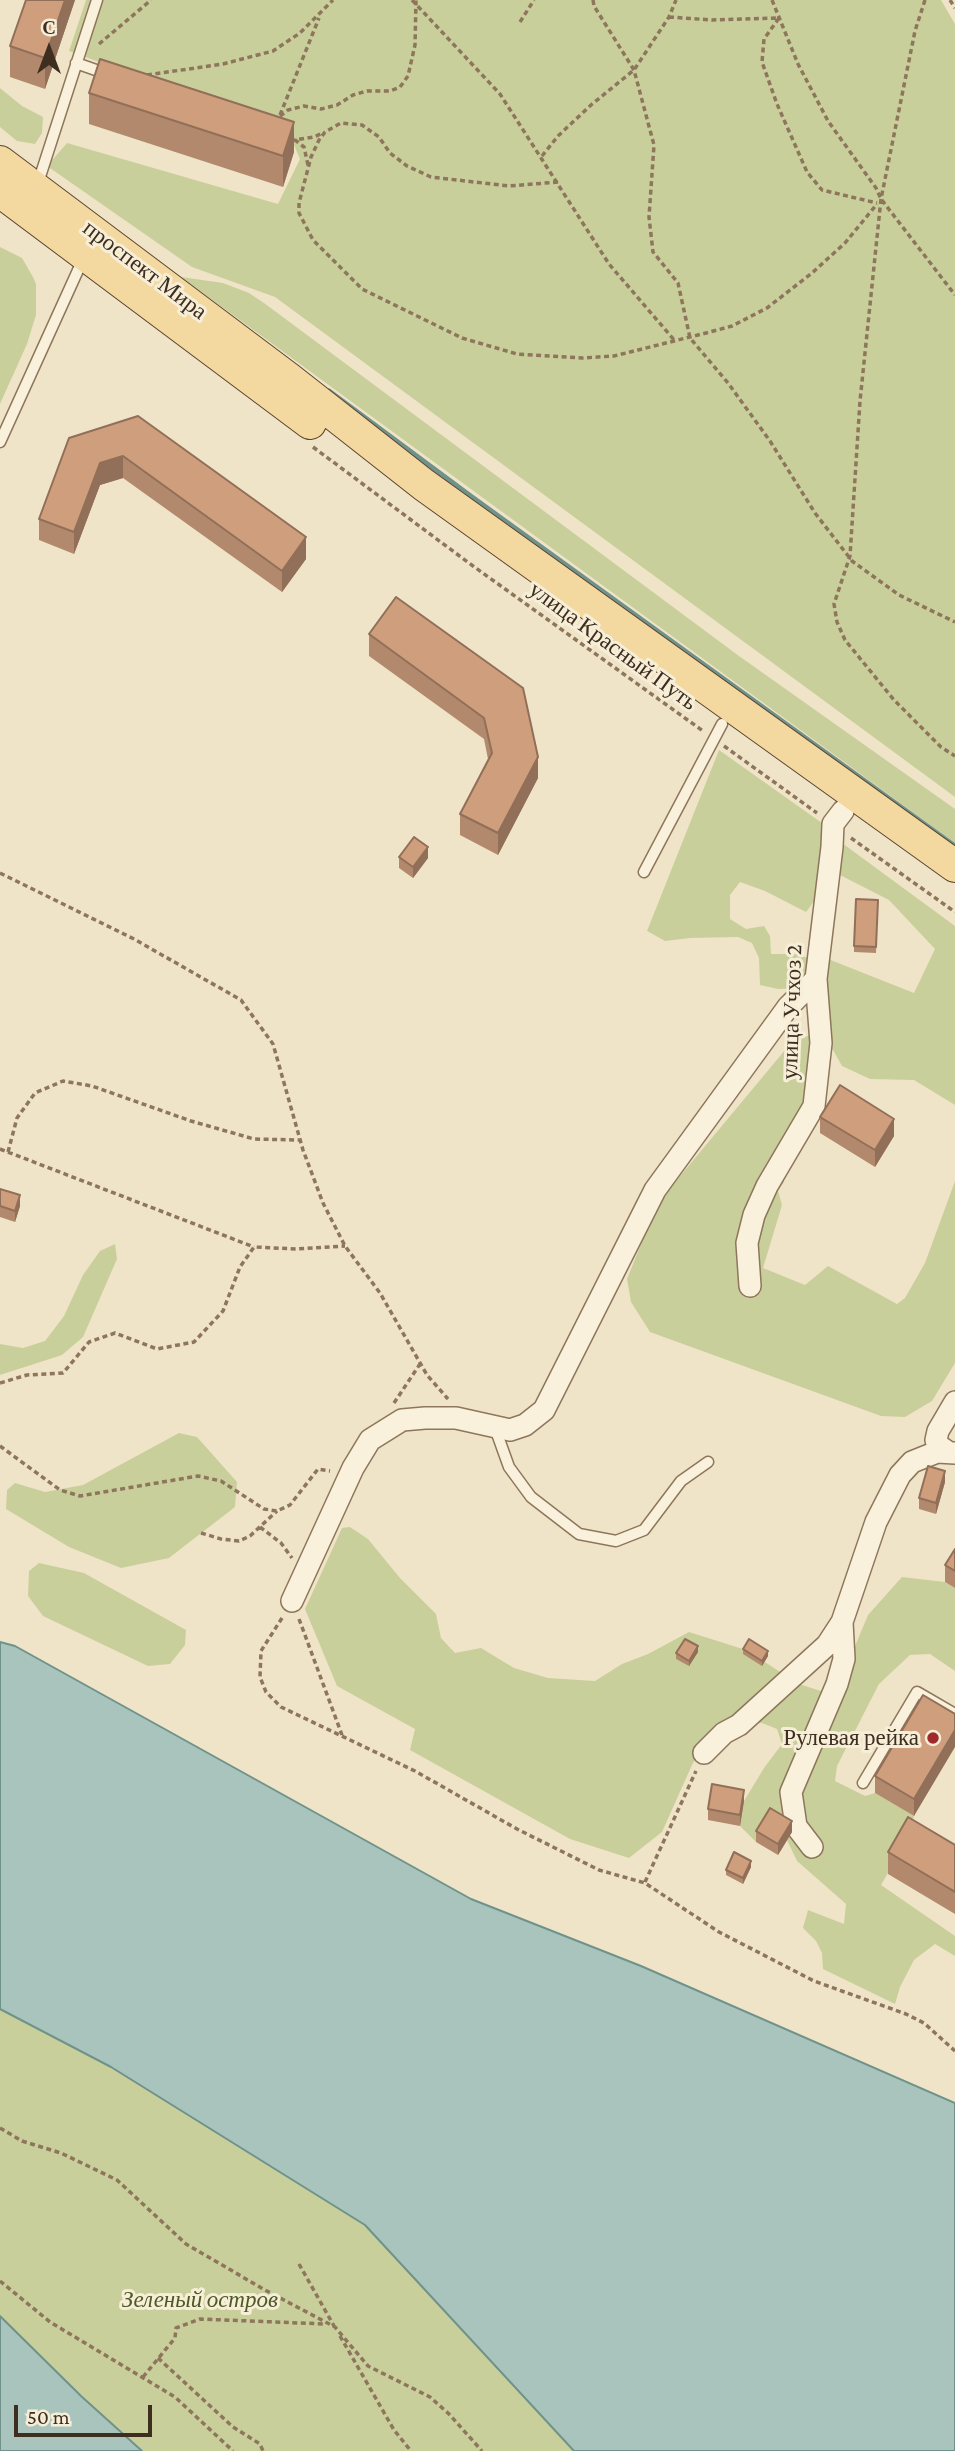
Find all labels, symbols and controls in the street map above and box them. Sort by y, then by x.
north arrow [14,14,84,84]
text: С [42,17,56,38]
street label: проспект Мира [77,214,213,326]
street label: улица Красный Путь [523,576,703,716]
street label: улица Учхоз 2 [776,944,808,1080]
place label: Рулевая рейка [783,1724,919,1752]
marker: Рулевая рейка [925,1730,941,1746]
park label: Зеленый остров [122,2286,278,2314]
scale bar [18,2392,156,2436]
text: 50 m [27,2405,70,2429]

